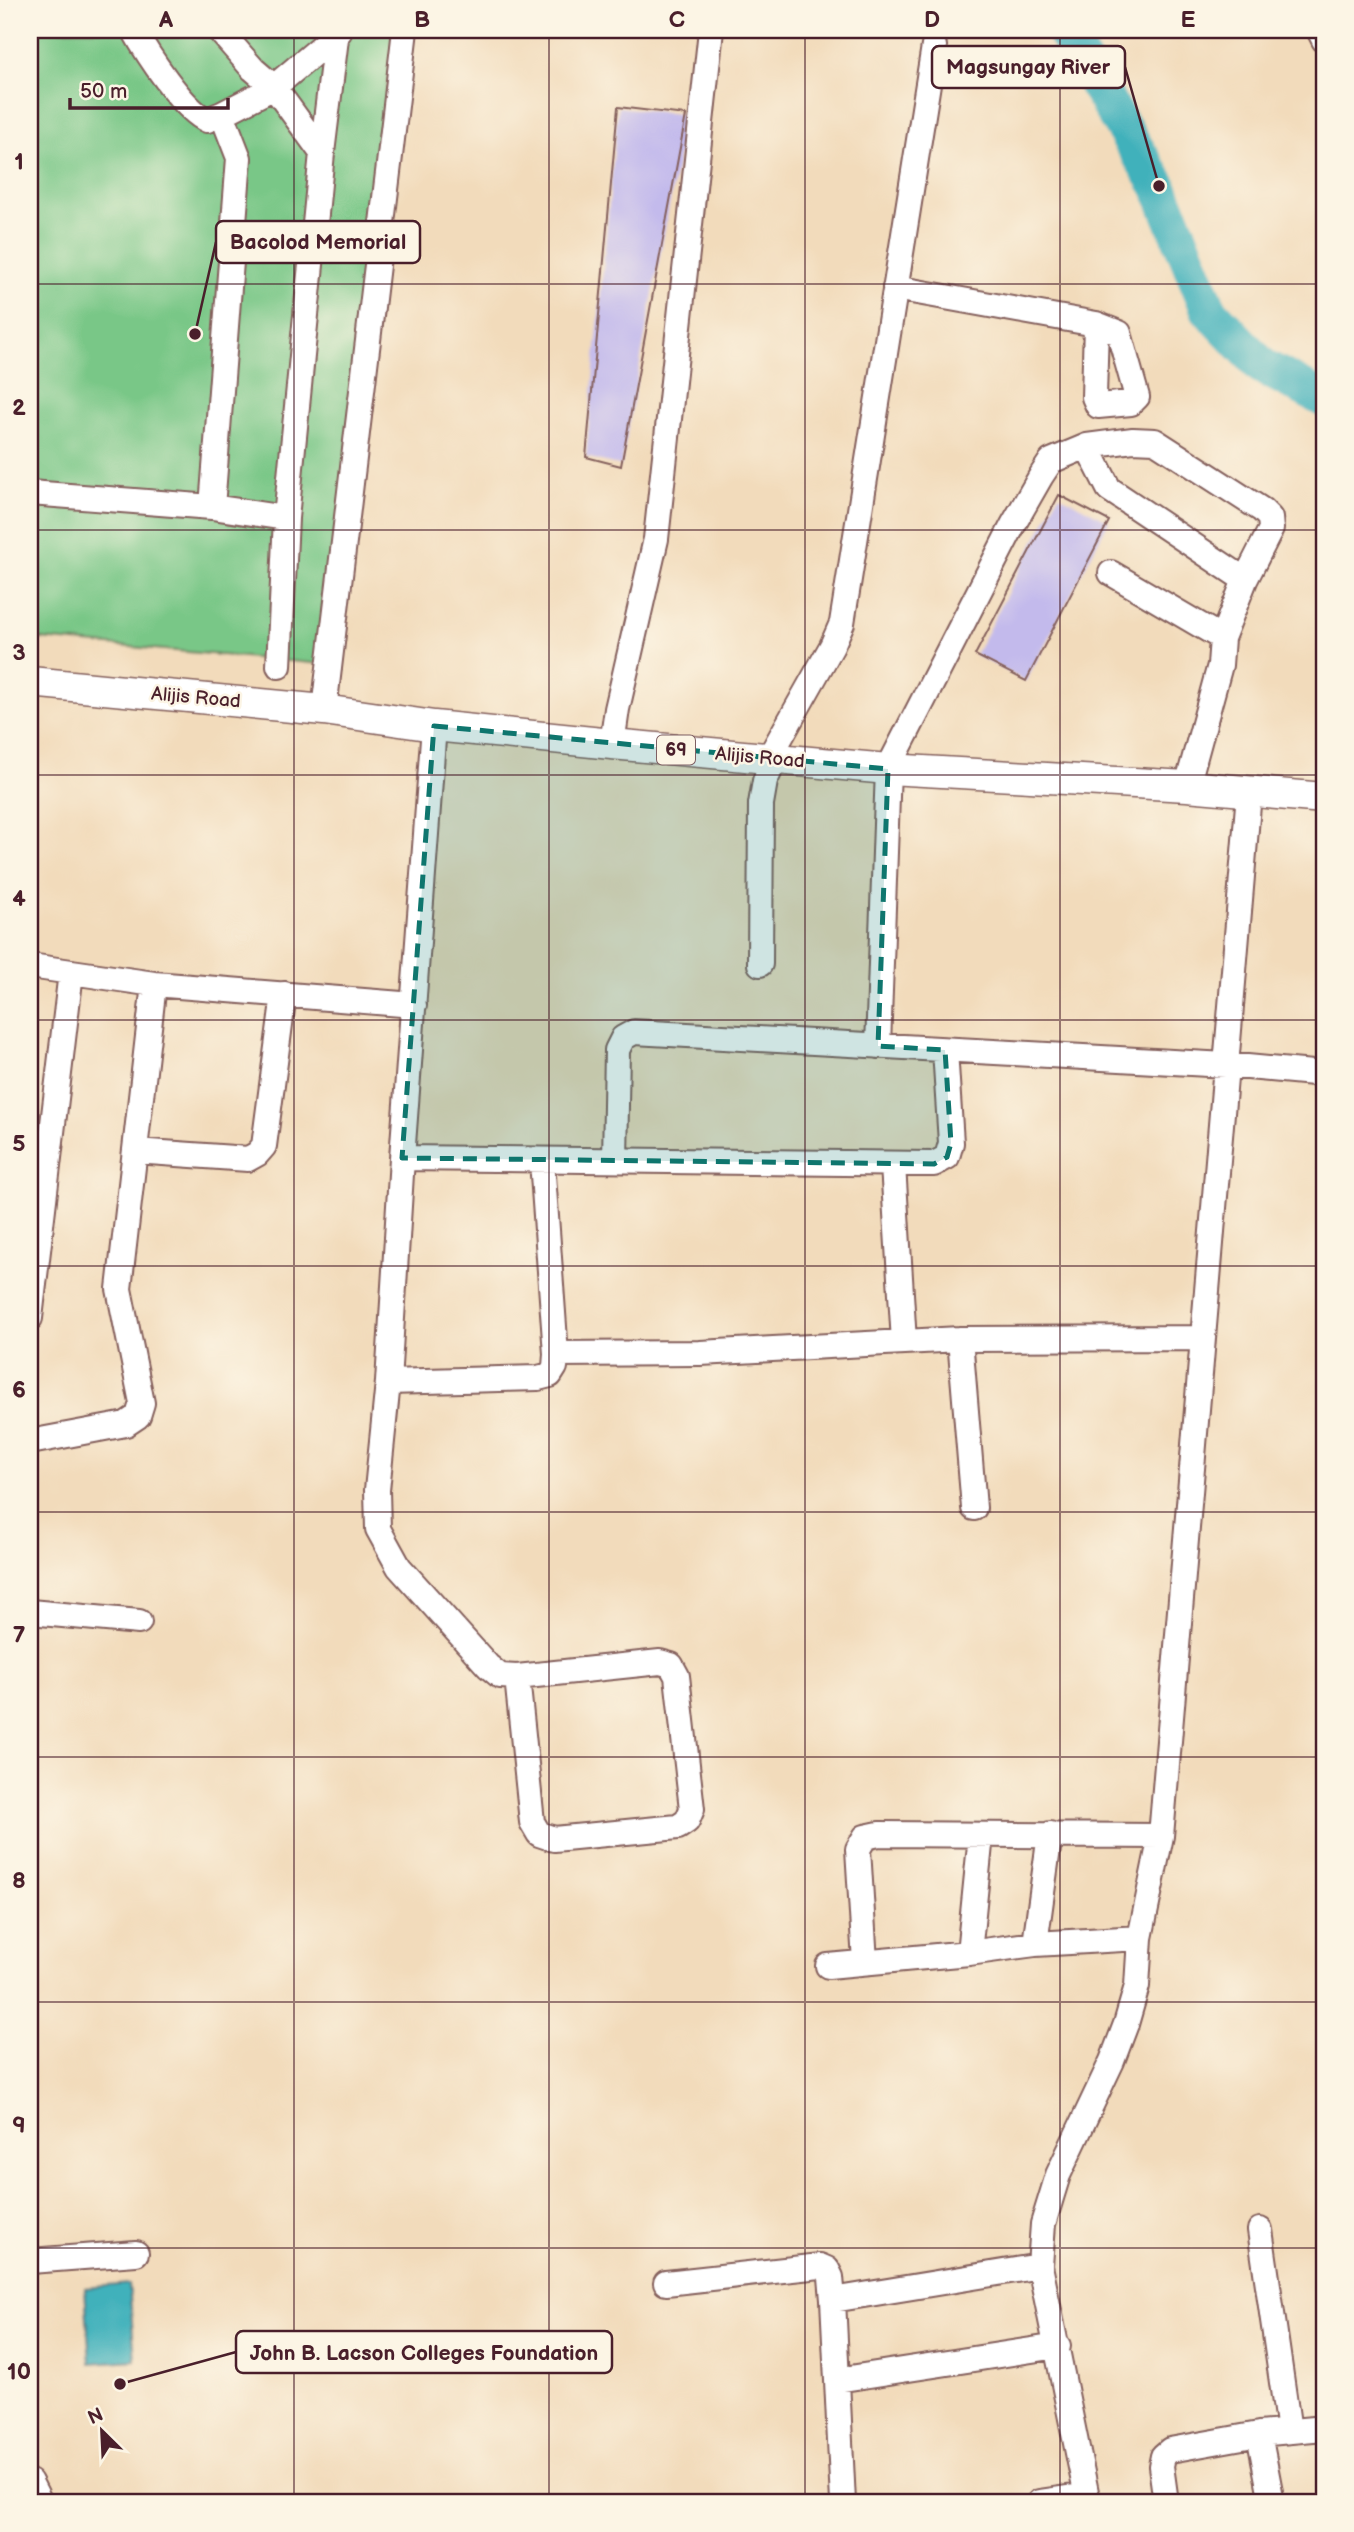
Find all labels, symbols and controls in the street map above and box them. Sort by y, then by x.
text: A [158,6,174,34]
text: B [414,6,430,34]
text: C [669,6,685,34]
text: D [924,6,940,34]
text: E [1181,6,1196,34]
callout: Magsungay River [932,46,1125,88]
text: Magsungay River [946,55,1111,80]
scale bar [70,66,228,110]
text: 50 m [80,79,127,104]
text: 1 [14,148,24,176]
callout: Bacolod Memorial [216,221,420,263]
text: Bacolod Memorial [230,230,406,255]
text: 2 [12,394,26,422]
text: 3 [12,639,26,667]
street label: Alijis Road [150,683,242,713]
road number: 69 [657,736,695,764]
street label: Alijis Road [714,743,806,773]
text: 4 [12,885,26,913]
text: 5 [12,1130,26,1158]
text: 6 [12,1376,26,1404]
text: 7 [13,1621,26,1649]
text: 8 [12,1867,26,1895]
text: 9 [12,2112,26,2140]
callout: John B. Lacson Colleges Foundation [236,2331,612,2373]
text: John B. Lacson Colleges Foundation [250,2341,598,2366]
text: 10 [7,2358,31,2386]
north arrow [66,2396,136,2466]
text: N [84,2403,107,2430]

